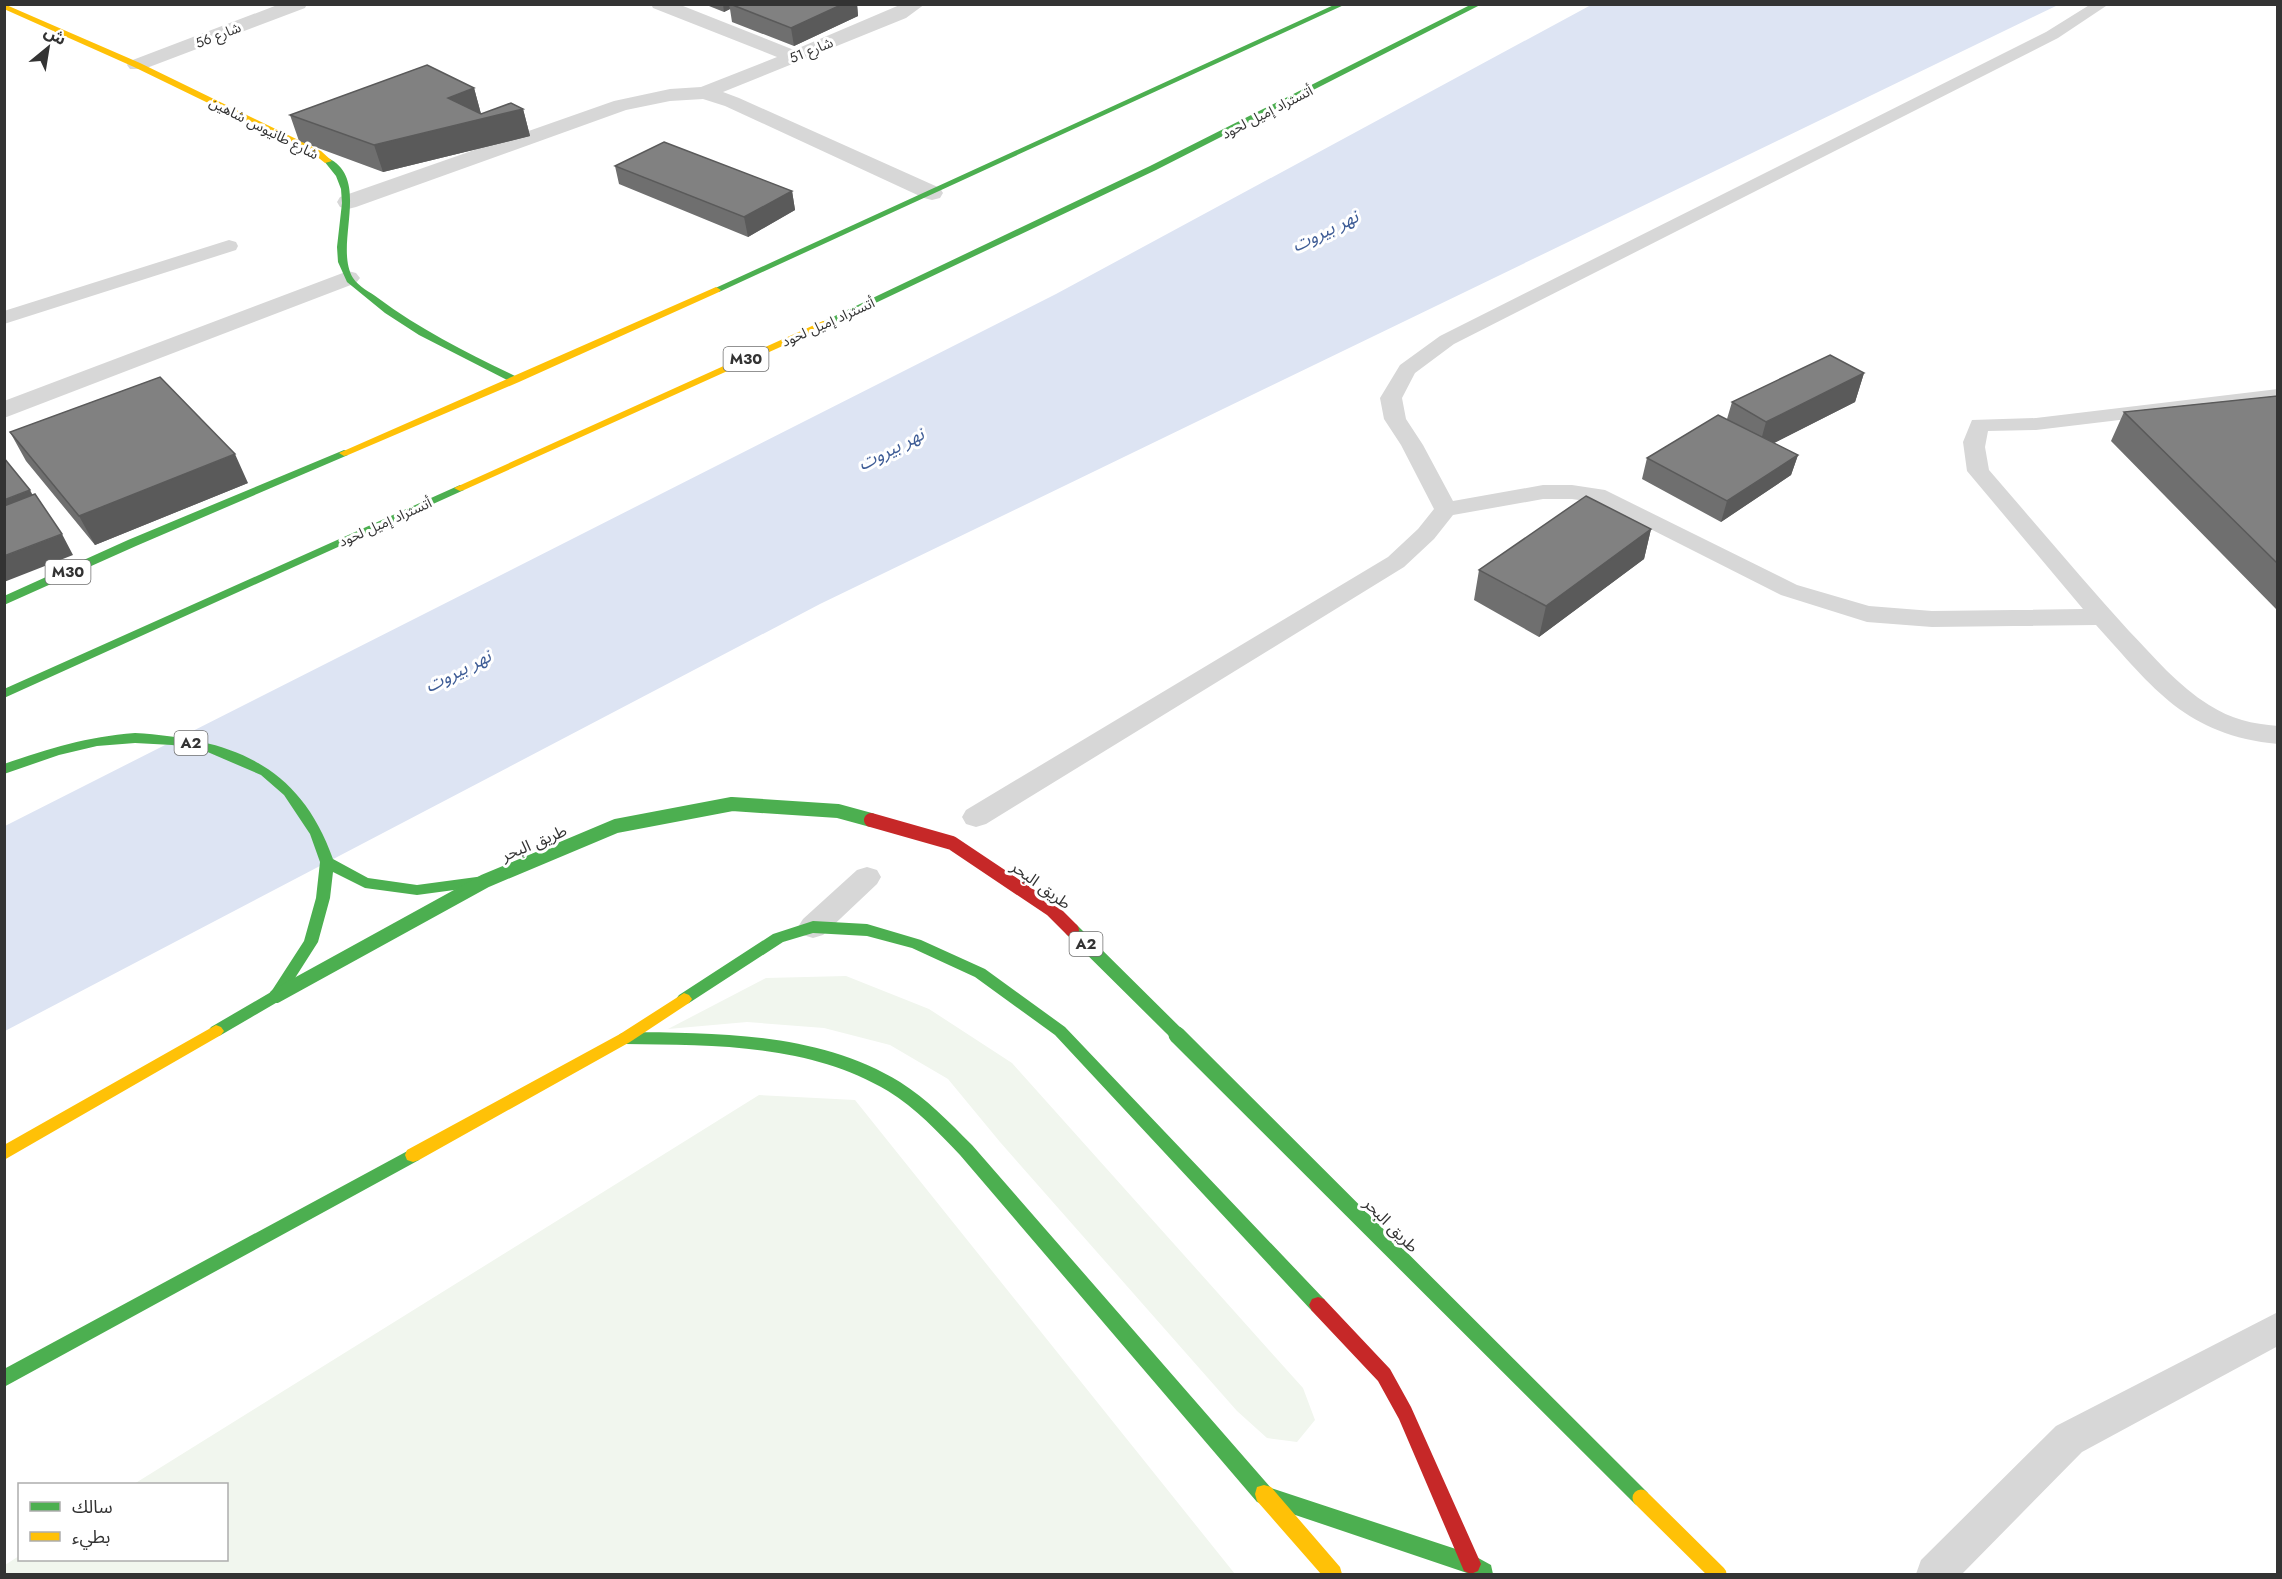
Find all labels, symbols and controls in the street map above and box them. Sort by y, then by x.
street label: شارع 56 [192,17,244,54]
north arrow [18,18,78,78]
text: ش [40,20,71,51]
street label: شارع 51 [786,32,836,69]
street label: أتستراد إميل لحود [1218,80,1317,144]
street label: شارع طانيوس شاهين [205,92,322,165]
water label: نهر بيروت [1287,203,1365,258]
street label: أتستراد إميل لحود [778,292,878,352]
road number: M30 [724,347,768,371]
water label: نهر بيروت [853,420,930,477]
street label: أتستراد إميل لحود [335,492,435,552]
road number: M30 [46,560,90,584]
water label: نهر بيروت [420,642,497,699]
road number: A2 [174,731,207,755]
street label: طريق البحر [497,819,570,867]
street label: طريق البحر [1005,855,1076,915]
road number: A2 [1070,932,1102,956]
street label: طريق البحر [1358,1192,1424,1258]
legend [18,1483,228,1561]
text: سالك [72,1494,113,1520]
text: بطيء [72,1524,110,1550]

